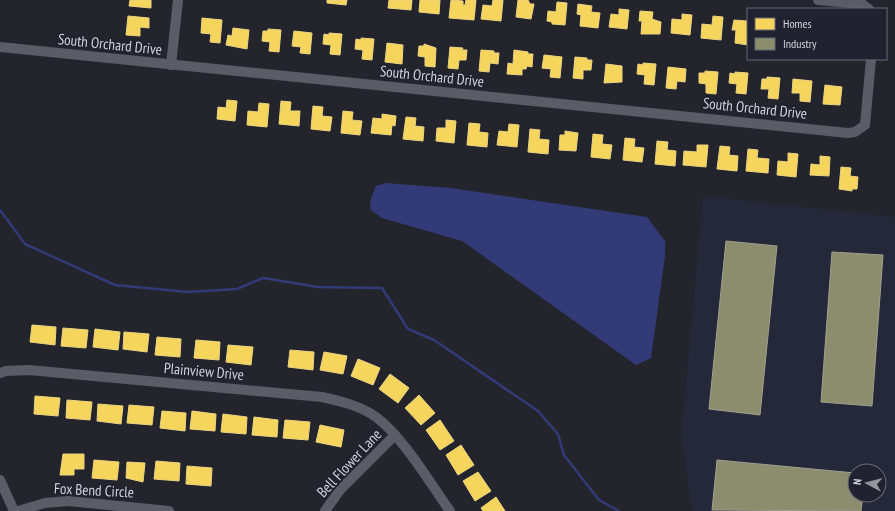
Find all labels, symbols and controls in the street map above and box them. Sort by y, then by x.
legend [747,8,887,60]
text: Homes [783,16,811,31]
street label: South Orchard Drive [57,29,163,59]
text: Industry [783,36,817,51]
street label: South Orchard Drive [379,61,485,91]
street label: South Orchard Drive [702,93,808,123]
street label: Plainview Drive [163,358,245,384]
street label: Bell Flower Lane [313,425,385,501]
north arrow [847,463,887,503]
street label: Fox Bend Circle [53,478,135,502]
text: N [850,478,864,486]

